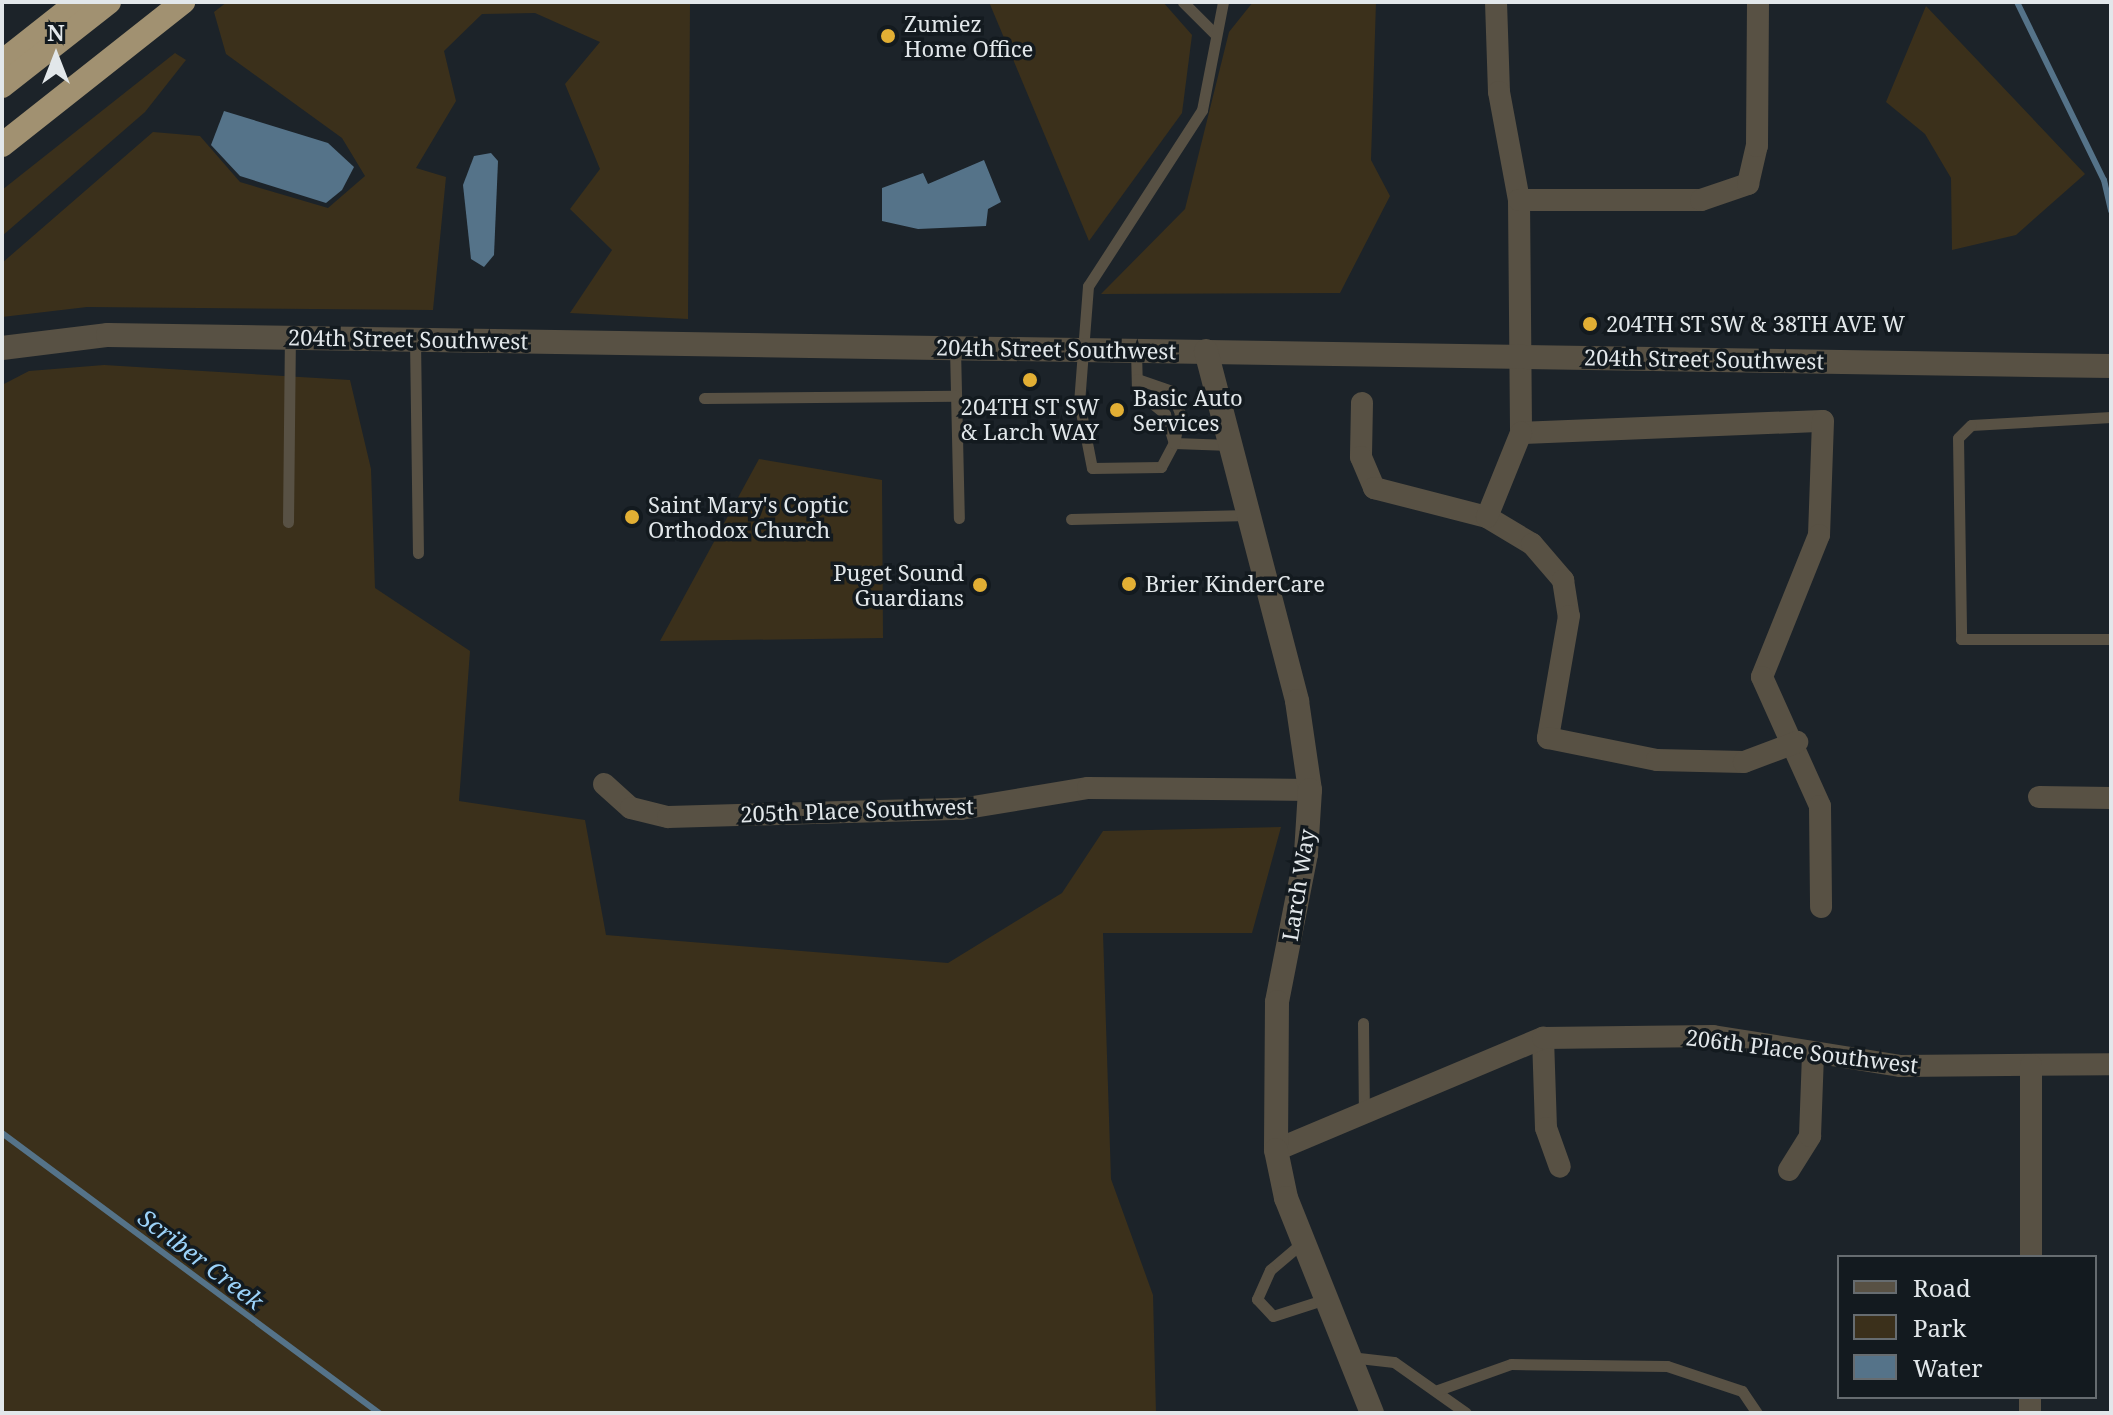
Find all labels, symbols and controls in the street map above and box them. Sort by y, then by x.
place label: Zumiez Home Office [904,10,1033,62]
north arrow [16,16,96,96]
text: N [47,17,65,47]
marker: Zumiez Home Office [879,27,897,45]
place label: 204TH ST SW & 38TH AVE W [1606,311,1905,337]
marker: 204TH ST SW & 38TH AVE W [1581,315,1599,333]
street label: 204th Street Southwest [288,324,528,354]
street label: 204th Street Southwest [936,334,1176,364]
street label: 204th Street Southwest [1584,344,1824,374]
marker: 204TH ST SW & Larch WAY [1021,371,1039,389]
place label: Basic Auto Services [1133,384,1243,436]
place label: 204TH ST SW & Larch WAY [961,393,1099,444]
marker: Basic Auto Services [1108,401,1126,419]
place label: Saint Mary's Coptic Orthodox Church [648,491,849,542]
marker: Saint Mary's Coptic Orthodox Church [623,508,641,526]
place label: Puget Sound Guardians [833,559,964,610]
place label: Brier KinderCare [1145,571,1325,597]
marker: Brier KinderCare [1120,575,1138,593]
marker: Puget Sound Guardians [971,576,989,594]
street label: 205th Place Southwest [740,793,974,827]
street label: Larch Way [1276,827,1320,943]
street label: 206th Place Southwest [1684,1024,1920,1078]
water label: Scriber Creek [133,1203,269,1315]
legend [1837,1255,2097,1399]
text: Road [1913,1271,1971,1304]
text: Park [1913,1311,1966,1344]
text: Water [1913,1351,1983,1384]

